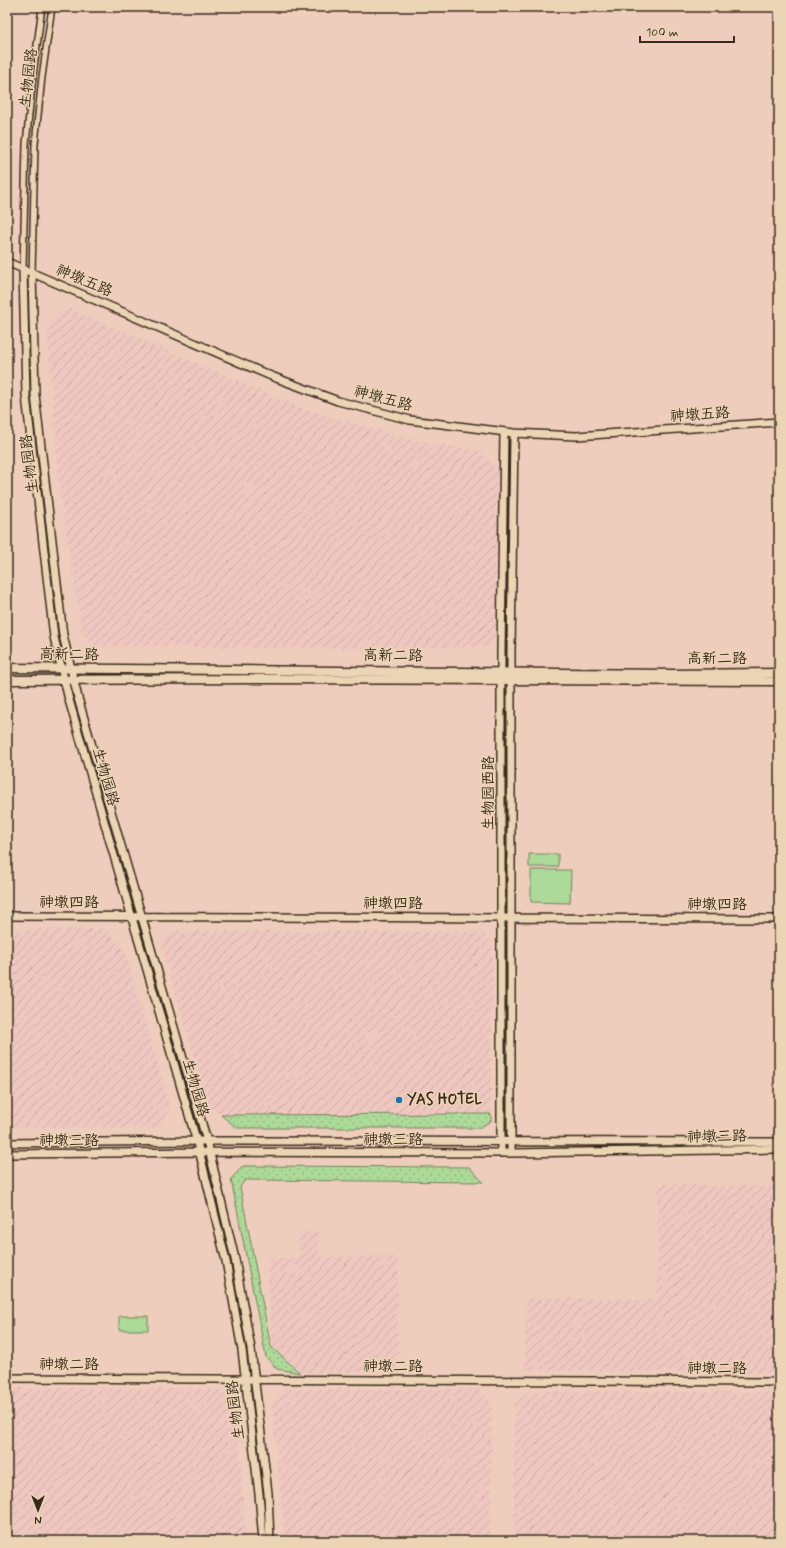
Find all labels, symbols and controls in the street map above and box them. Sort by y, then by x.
scale bar [640,18,734,44]
text: 100 m [646,25,678,41]
street label: 生物园路 [15,47,43,109]
street label: 神墩五路 [52,260,116,302]
street label: 神墩五路 [351,382,415,416]
street label: 神墩五路 [669,403,731,427]
street label: 生物园路 [16,433,44,495]
street label: 高新二路 [39,644,99,666]
street label: 高新二路 [363,645,423,667]
street label: 高新二路 [687,649,747,669]
street label: 生物园路 [87,745,123,809]
street label: 生物园西路 [479,755,499,831]
street label: 神墩四路 [39,893,99,913]
street label: 神墩四路 [363,894,423,914]
street label: 神墩四路 [687,895,747,915]
street label: 生物园路 [177,1056,213,1120]
place label: YAS HOTEL [407,1090,482,1110]
marker: YAS HOTEL [394,1095,404,1105]
street label: 神墩三路 [687,1126,747,1148]
street label: 神墩三路 [363,1130,423,1150]
street label: 神墩三路 [39,1131,99,1151]
street label: 神墩二路 [39,1355,99,1375]
street label: 神墩二路 [363,1357,423,1377]
street label: 神墩二路 [687,1359,747,1379]
street label: 生物园路 [222,1379,250,1441]
north arrow [18,1490,58,1530]
text: N [34,1512,42,1526]

